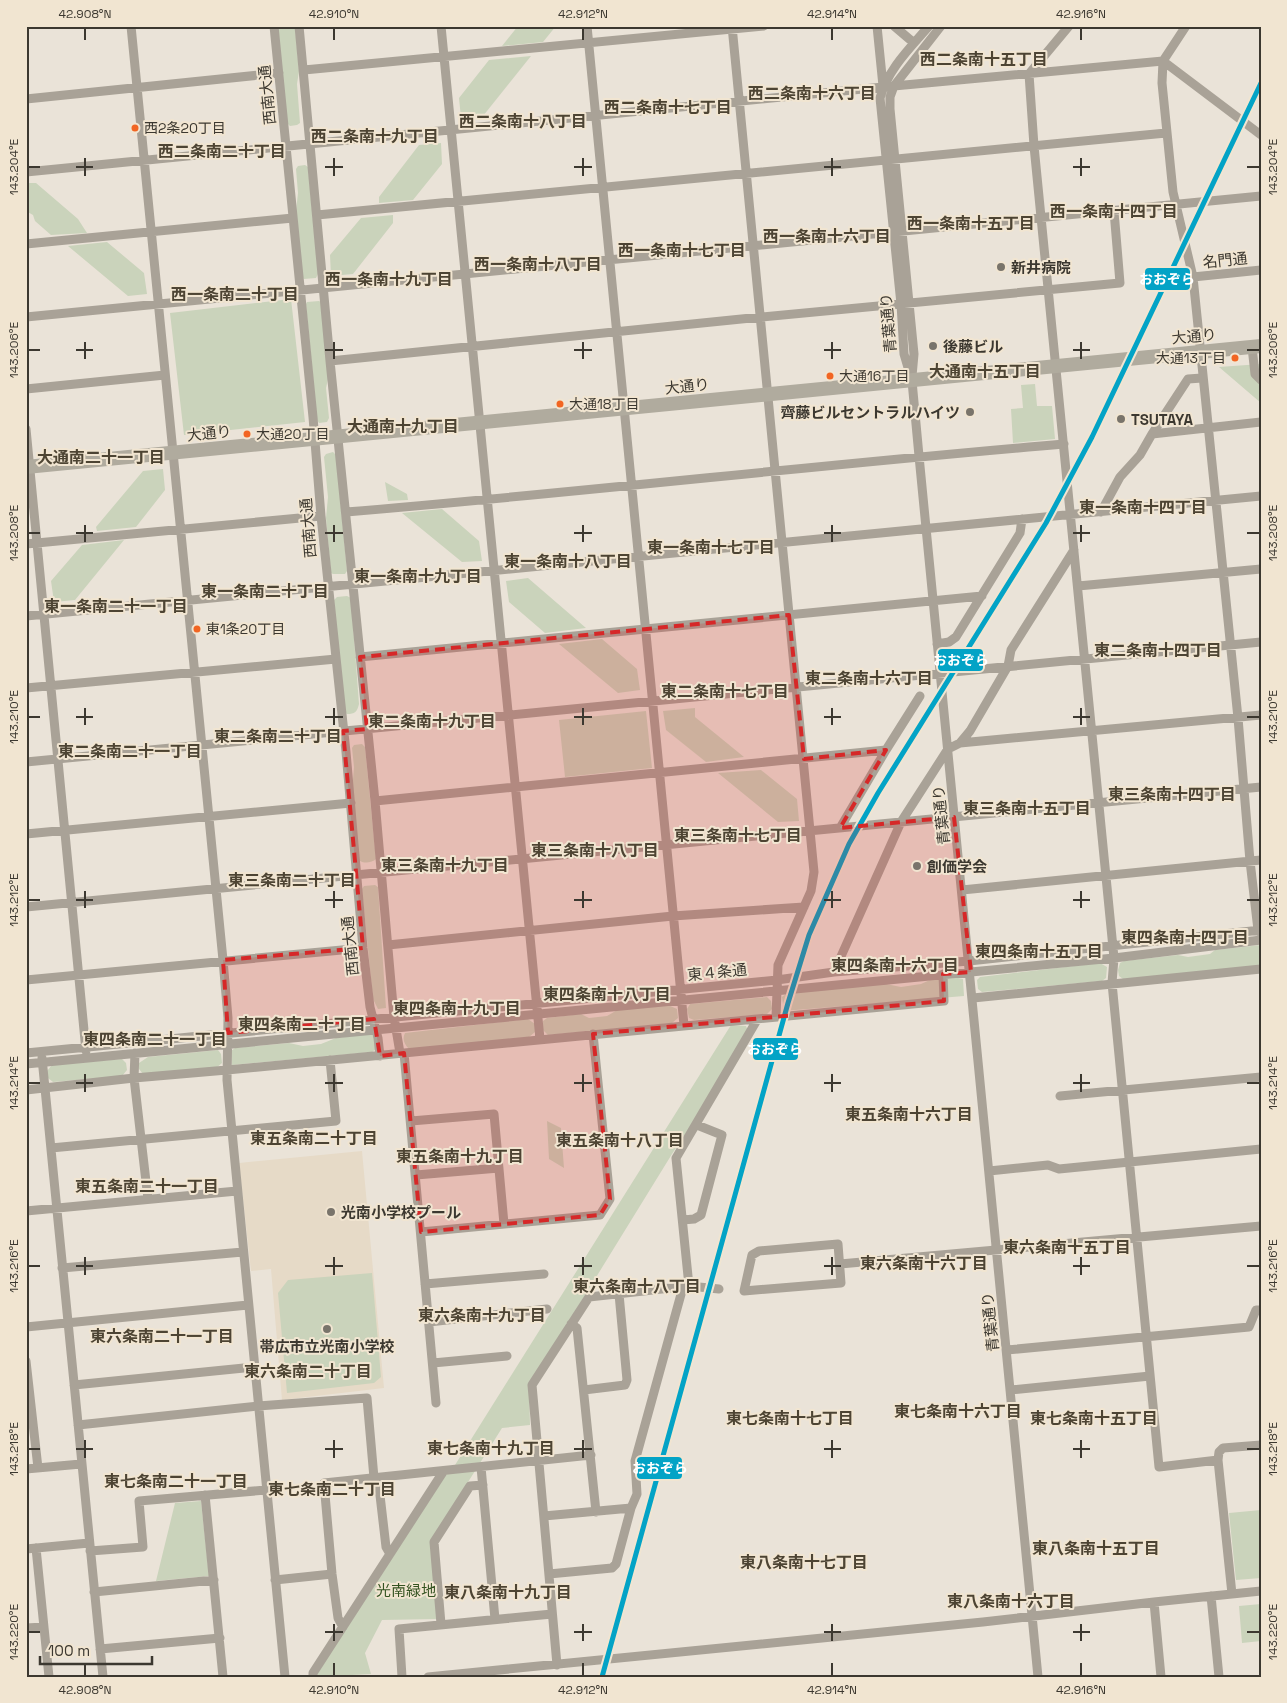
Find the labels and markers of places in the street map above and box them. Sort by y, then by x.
place label: 西2条20丁目 [144,119,226,137]
marker: 西2条20丁目 [130,123,140,133]
place label: 新井病院 [1011,258,1071,277]
marker: 新井病院 [995,261,1007,273]
place label: 後藤ビル [943,337,1003,356]
marker: 後藤ビル [927,340,939,352]
place label: 大通13丁目 [1156,349,1226,367]
marker: 大通13丁目 [1230,353,1240,363]
place label: 大通16丁目 [839,367,909,385]
marker: 大通16丁目 [825,371,835,381]
place label: 大通18丁目 [569,395,640,413]
marker: 大通18丁目 [555,399,565,409]
place label: 齊藤ビルセントラルハイツ [780,403,960,422]
marker: 齊藤ビルセントラルハイツ [964,406,976,418]
place label: TSUTAYA [1131,410,1193,429]
marker: TSUTAYA [1115,413,1127,425]
place label: 大通20丁目 [256,425,329,443]
marker: 大通20丁目 [242,429,252,439]
place label: 東1条20丁目 [206,620,285,638]
marker: 東1条20丁目 [192,624,202,634]
place label: 創価学会 [927,857,987,876]
marker: 創価学会 [911,860,923,872]
place label: 光南小学校プール [341,1203,461,1222]
marker: 光南小学校プール [325,1206,337,1218]
marker: 帯広市立光南小学校 [321,1323,333,1335]
place label: 帯広市立光南小学校 [259,1337,395,1356]

